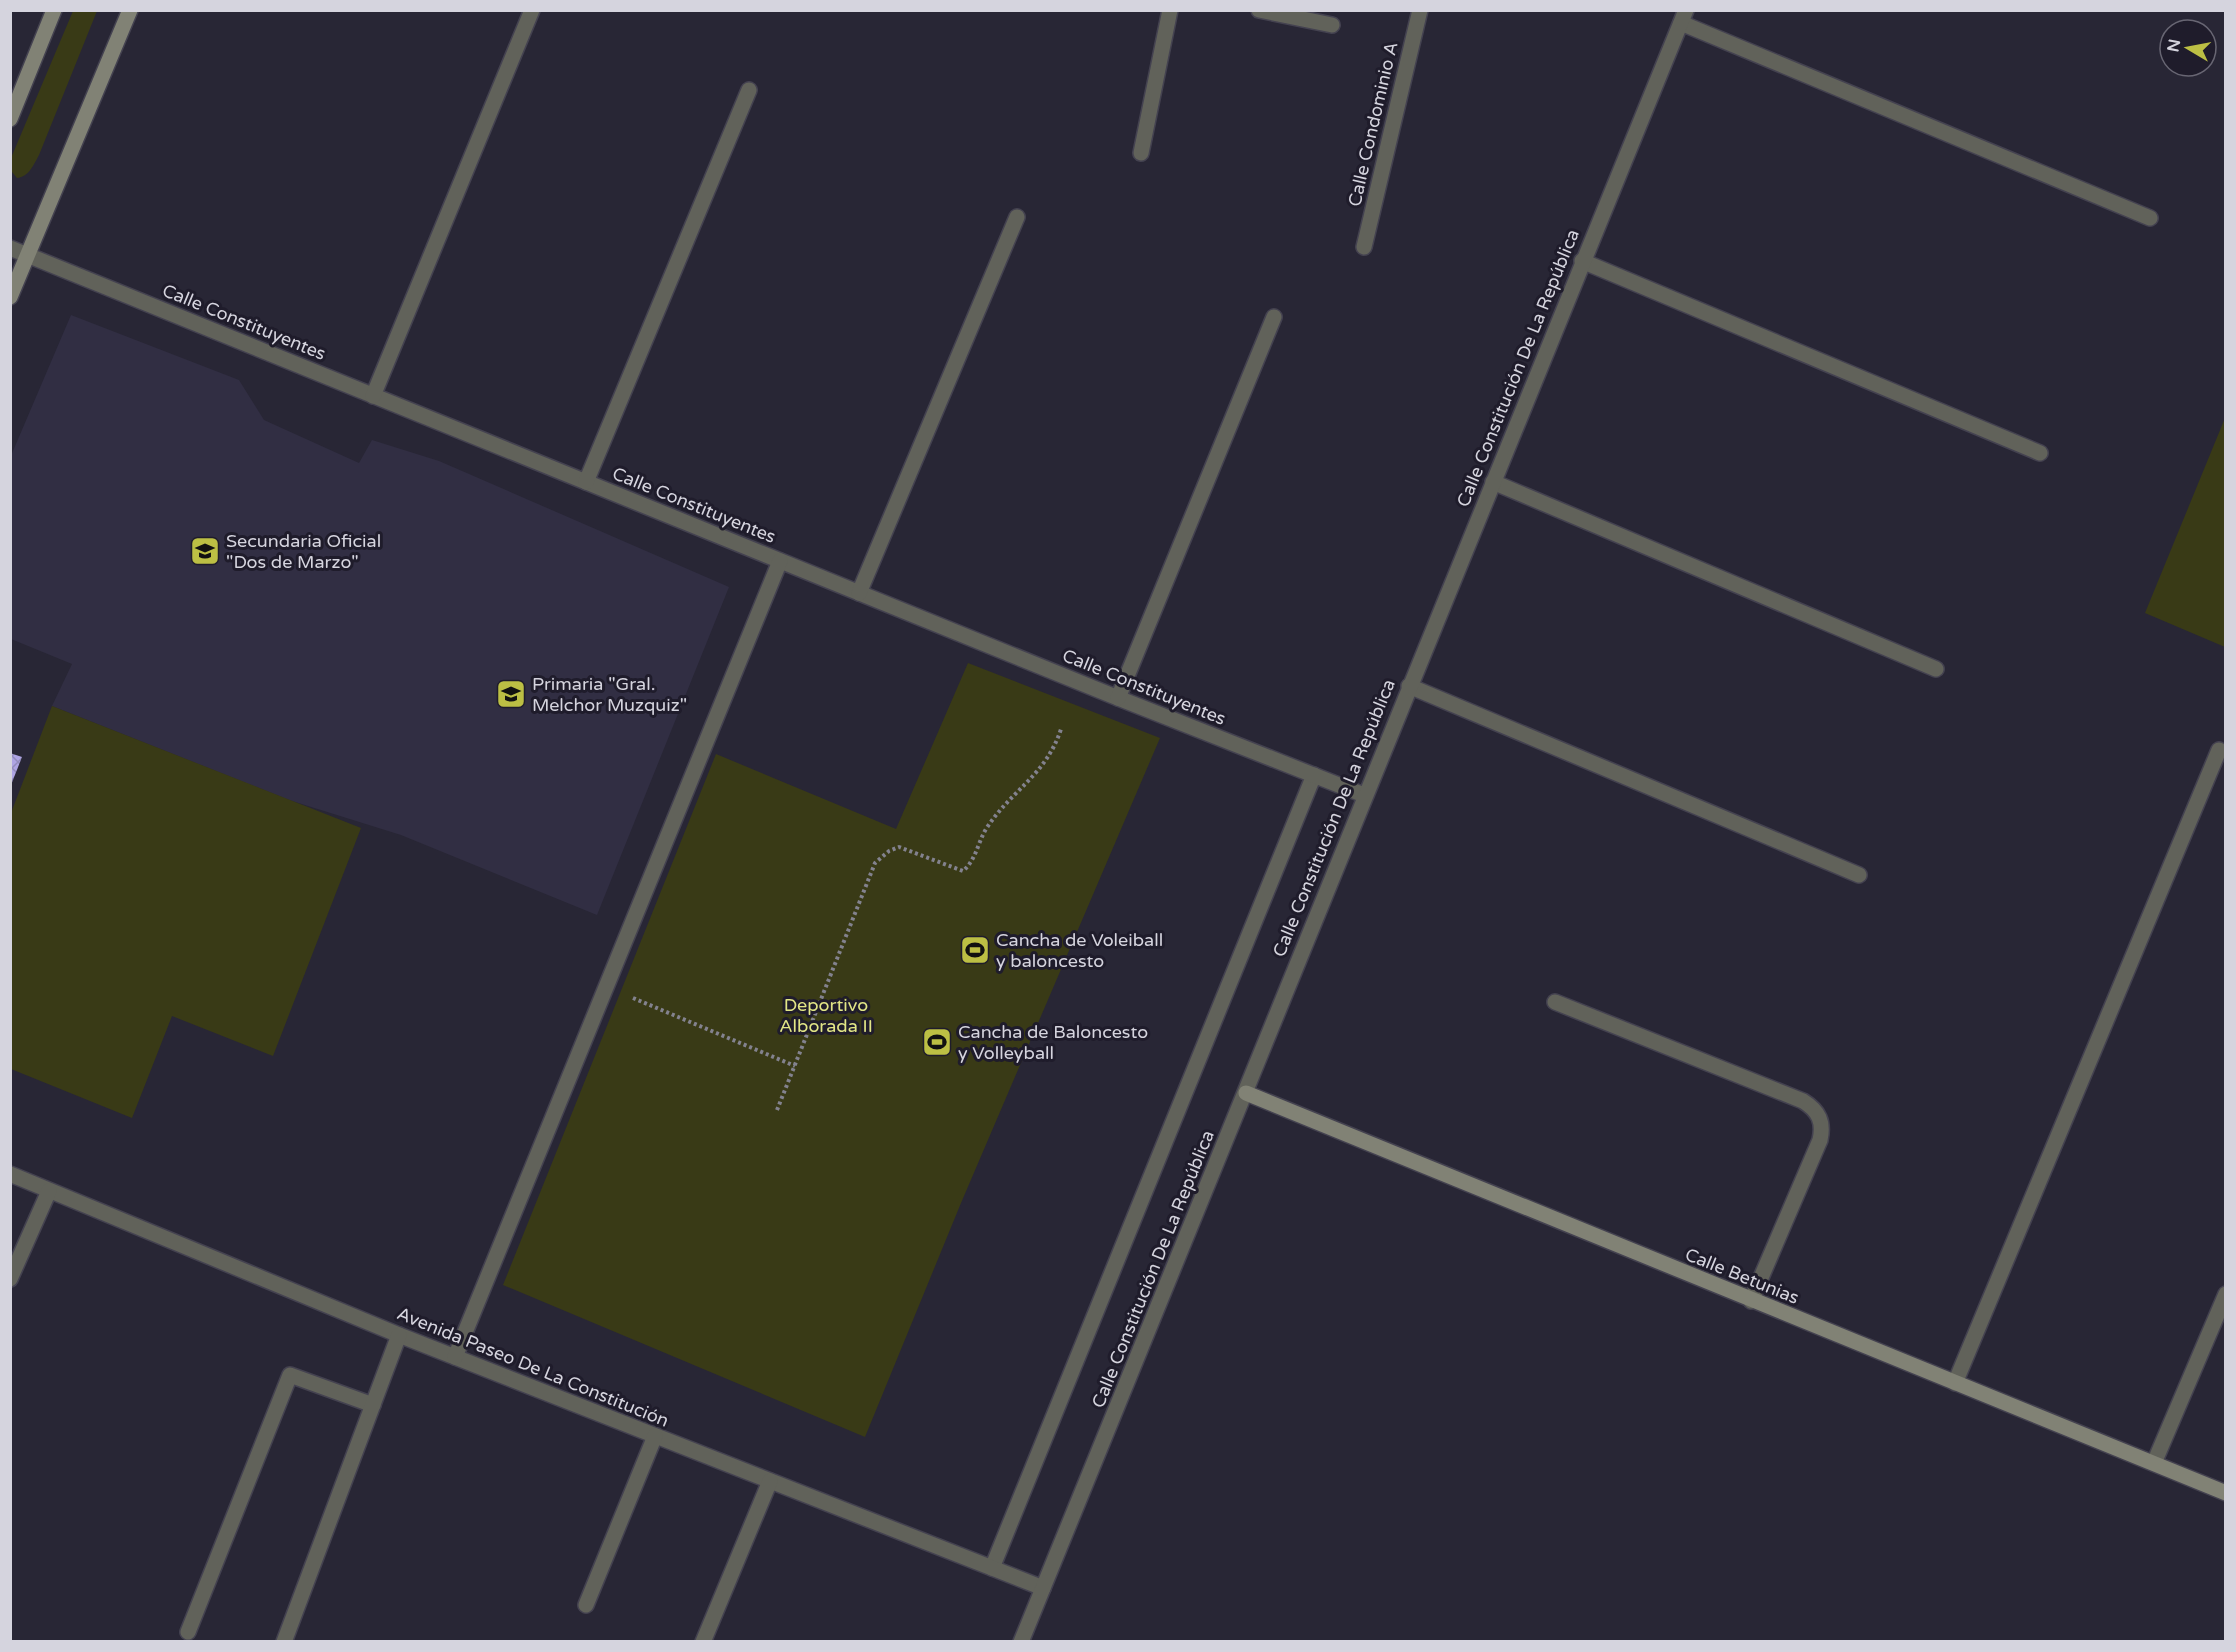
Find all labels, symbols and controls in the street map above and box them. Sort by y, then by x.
north arrow [2158,18,2218,78]
text: N [2163,38,2185,54]
street label: Calle Condominio A [1343,39,1403,209]
street label: Calle Constitución De La República [1452,226,1584,510]
street label: Calle Constituyentes [159,279,329,365]
street label: Calle Constituyentes [609,462,779,548]
place label: Secundaria Oficial "Dos de Marzo" [226,530,381,573]
school or university icon: Secundaria Oficial "Dos de Marzo" [189,535,221,567]
street label: Calle Constituyentes [1059,644,1229,730]
place label: Primaria "Gral. Melchor Muzquiz" [532,673,687,716]
street label: Calle Constitución De La República [1268,676,1400,960]
school or university icon: Primaria "Gral. Melchor Muzquiz" [495,678,527,710]
place label: Cancha de Voleiball y baloncesto [996,929,1163,972]
sports icon: Cancha de Voleiball y baloncesto [959,934,991,966]
park label: Deportivo Alborada II [779,994,873,1037]
place label: Cancha de Baloncesto y Volleyball [958,1021,1148,1064]
sports icon: Cancha de Baloncesto y Volleyball [921,1026,953,1058]
street label: Calle Constitución De La República [1087,1127,1219,1411]
street label: Calle Betunias [1682,1243,1802,1309]
street label: Avenida Paseo De La Constitución [394,1302,672,1432]

